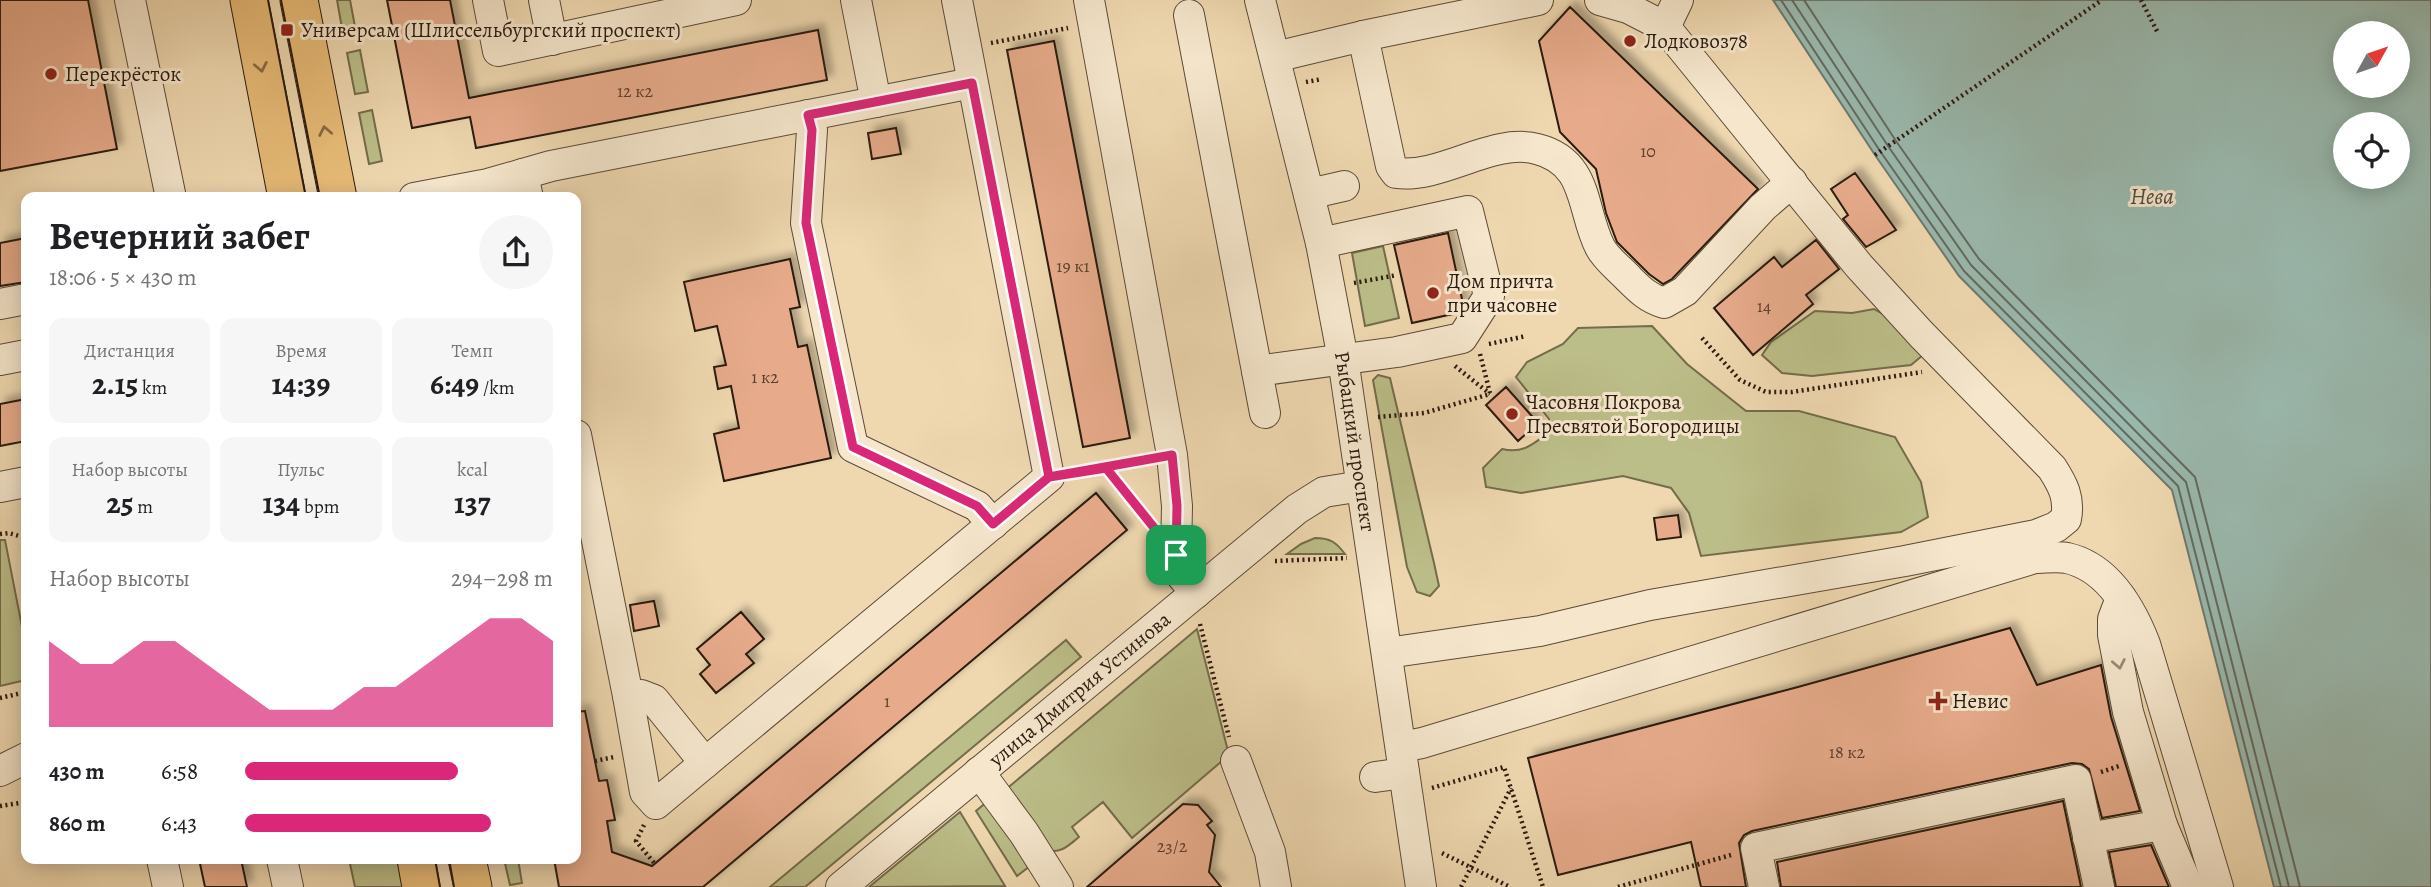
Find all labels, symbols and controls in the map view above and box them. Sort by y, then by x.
place label: Универсам (Шлиссельбургский проспект) [301,16,681,44]
north arrow [2333,21,2410,98]
map controls [2333,21,2410,189]
marker: Универсам (Шлиссельбургский проспект) [279,22,295,38]
place label: Лодковоз78 [1644,27,1748,55]
marker: Лодковоз78 [1622,33,1638,49]
place label: Перекрёсток [65,60,181,88]
one-way arrow [253,61,268,73]
marker: Перекрёсток [43,66,59,82]
house number: 12 к2 [617,79,654,103]
button: locate [2333,112,2410,189]
one-way arrow [318,125,333,137]
house number: 10 [1640,139,1656,163]
water label: Нева [2130,181,2174,212]
text: Вечерний забег [49,210,310,262]
button: share [479,215,553,289]
house number: 19 к1 [1056,254,1090,278]
text: 18:06 · 5 × 430 m [49,262,197,293]
place label: Дом причта при часовне [1447,267,1557,319]
marker: Дом причта при часовне [1425,285,1441,301]
house number: 14 [1757,294,1771,318]
text: Дистанция [84,338,175,364]
text: Время [275,338,327,364]
text: Темп [452,338,493,364]
street label: Рыбацкий проспект [1328,349,1382,534]
text: 2.15 [92,364,138,404]
text: 14:39 [272,364,330,404]
text: 6:49 [430,364,479,404]
house number: 1 к2 [751,365,779,389]
text: km [138,375,167,401]
text: /km [479,375,515,401]
place label: Часовня Покрова Пресвятой Богородицы [1526,388,1740,440]
marker: Часовня Покрова Пресвятой Богородицы [1504,406,1520,422]
text: Набор высоты [71,457,188,483]
text: Пульс [277,457,325,483]
text: kcal [457,457,488,483]
text: 25 [106,483,134,523]
text: 134 [262,483,300,523]
text: 137 [454,483,491,523]
text: m [134,494,153,520]
text: bpm [300,494,340,520]
pin [1146,525,1206,585]
icon: arrive [1157,536,1195,574]
text: Набор высоты [49,563,190,594]
text: 294–298 m [451,563,553,594]
street label: улица Дмитрия Устинова [982,605,1177,773]
one-way arrow [2110,658,2125,670]
place label: Невис [1952,687,2008,715]
house number: 1 [884,689,890,713]
marker: Невис [1930,693,1946,709]
house number: 18 к2 [1829,740,1866,764]
text: 430 m [49,756,105,787]
text: 6:58 [161,756,198,787]
text: 860 m [49,808,106,839]
text: 6:43 [161,808,197,839]
house number: 23/2 [1157,834,1188,858]

